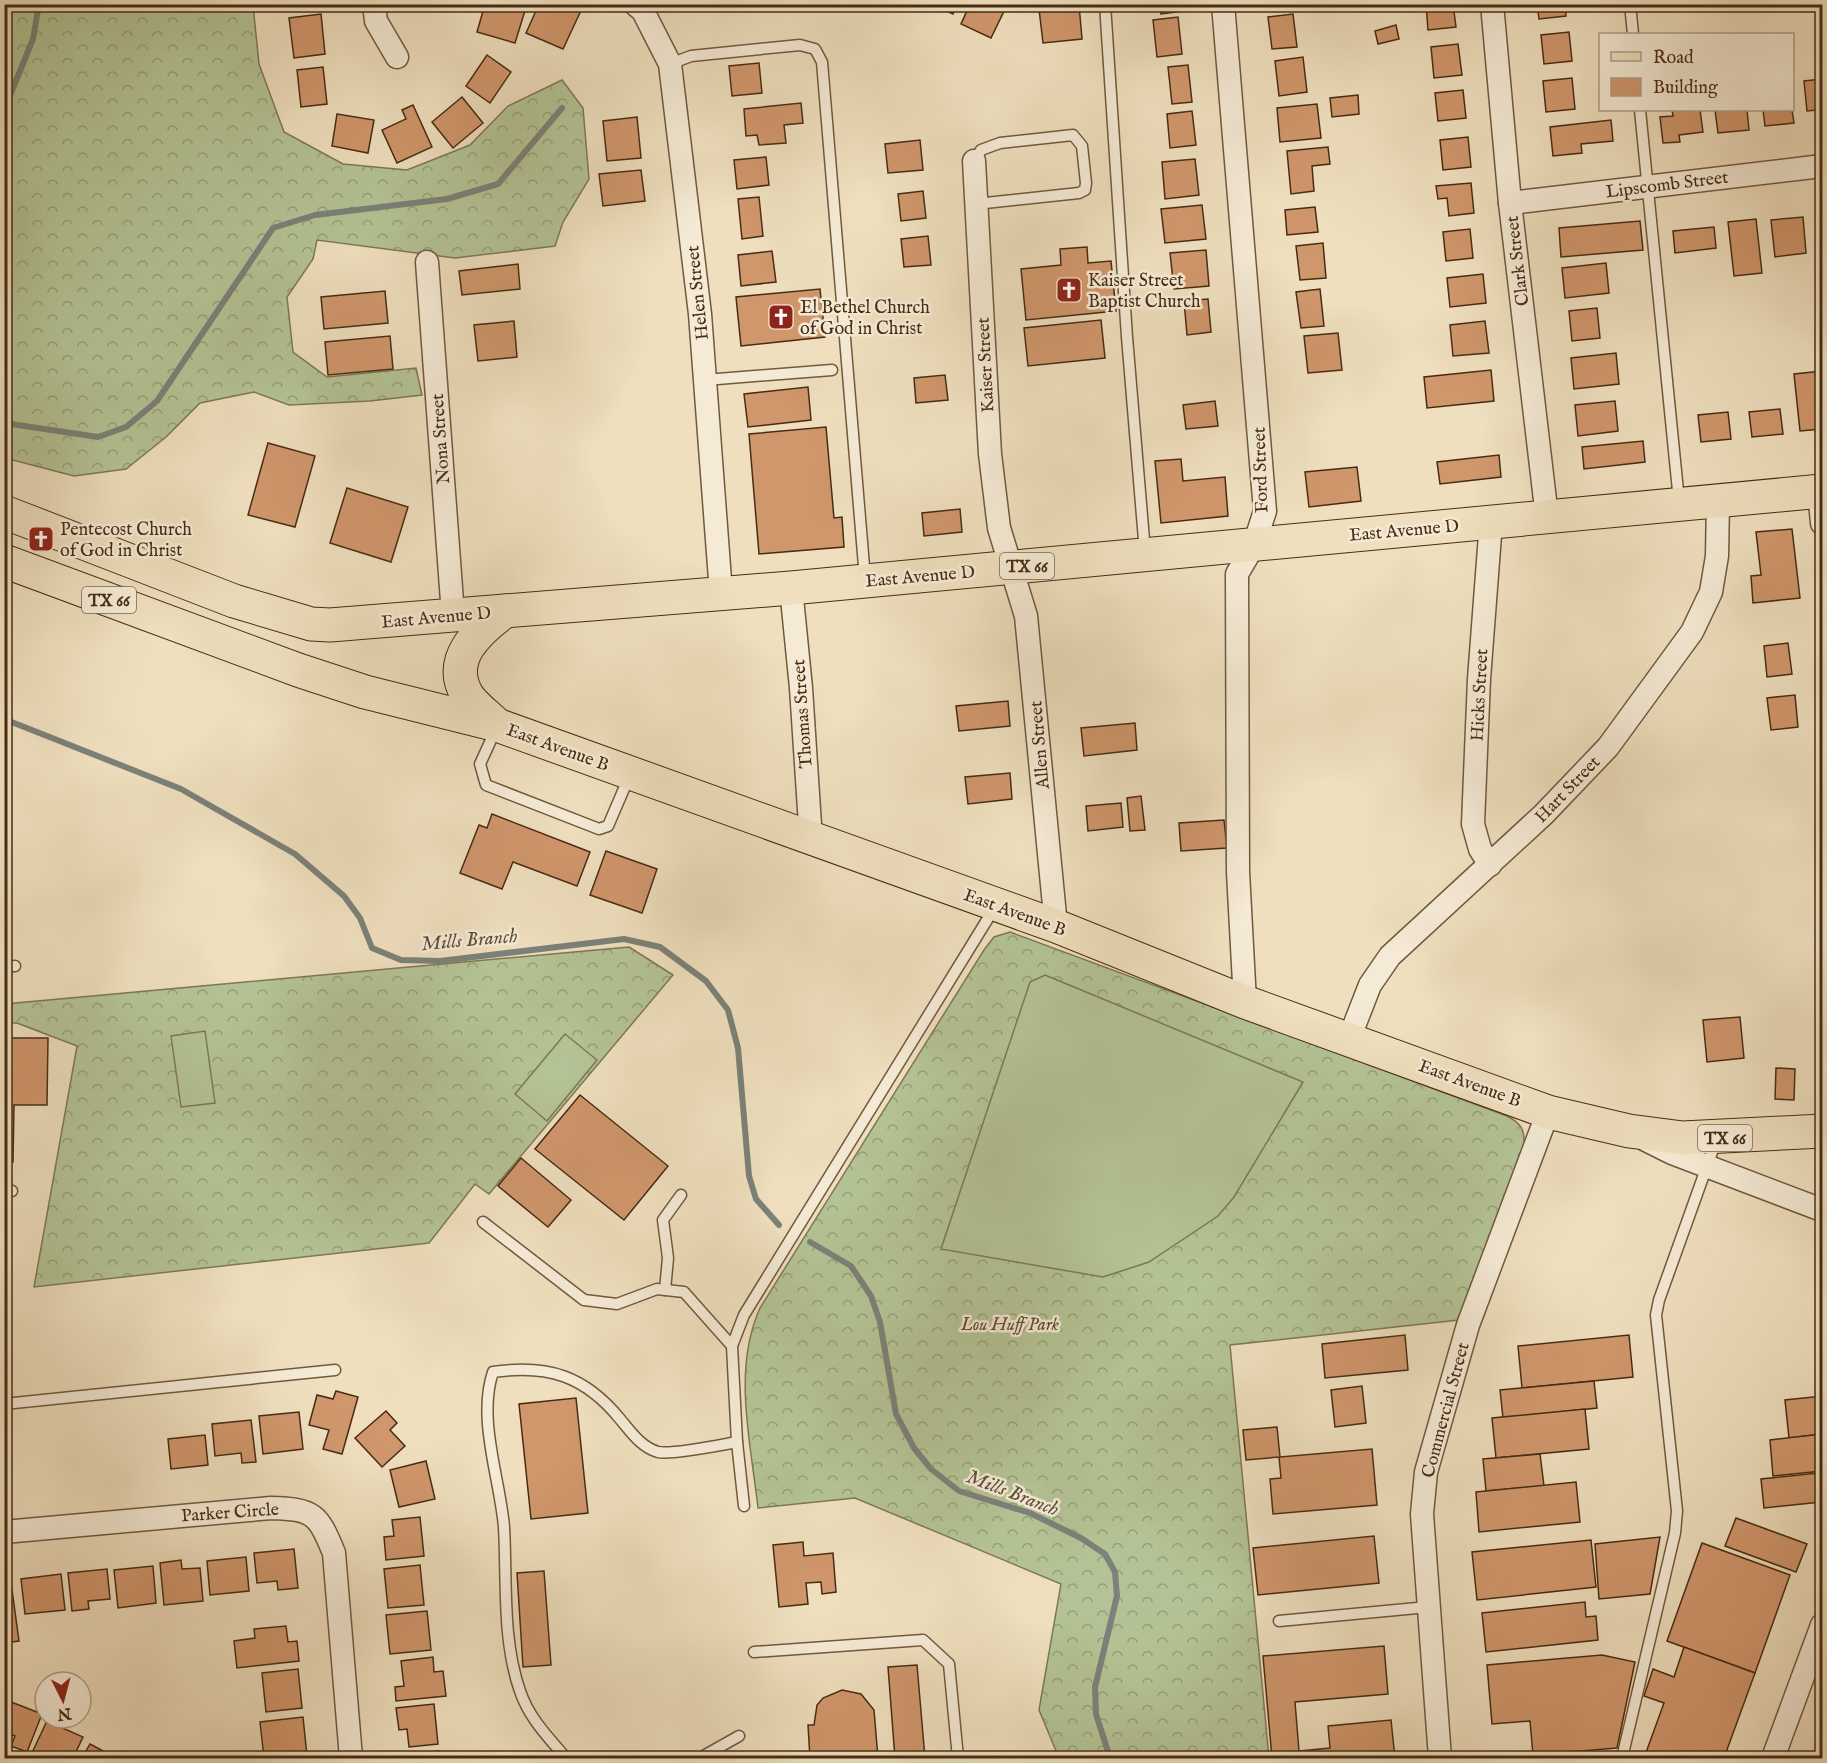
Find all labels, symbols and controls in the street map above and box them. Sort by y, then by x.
legend [1599,33,1794,111]
text: Road [1653,47,1694,70]
text: Building [1653,77,1718,100]
street label: Lipscomb Street [1605,167,1730,204]
street label: Clark Street [1502,215,1535,307]
street label: Helen Street [682,244,715,341]
place label: Kaiser Street Baptist Church [1088,270,1201,314]
church icon: Kaiser Street Baptist Church [1054,275,1084,305]
place label: El Bethel Church of God in Christ [800,297,930,341]
church icon: El Bethel Church of God in Christ [766,302,796,332]
street label: Kaiser Street [973,317,1000,413]
street label: Nona Street [427,393,456,485]
street label: Ford Street [1249,427,1274,513]
street label: East Avenue D [1348,515,1460,548]
place label: Pentecost Church of God in Christ [60,519,192,563]
church icon: Pentecost Church of God in Christ [26,524,56,554]
road number: TX 66 [1000,553,1054,579]
street label: East Avenue D [864,561,976,594]
road number: TX 66 [82,587,136,613]
street label: East Avenue D [380,602,492,635]
street label: Hicks Street [1467,648,1494,742]
street label: Thomas Street [788,659,819,769]
street label: Allen Street [1025,700,1056,791]
street label: East Avenue B [503,719,612,778]
street label: Hart Street [1530,752,1606,828]
street label: East Avenue B [960,884,1069,943]
water label: Mills Branch [420,924,519,957]
street label: East Avenue B [1415,1055,1524,1114]
road number: TX 66 [1698,1125,1752,1151]
park label: Lou Huff Park [960,1314,1059,1337]
street label: Commercial Street [1417,1340,1476,1481]
water label: Mills Branch [963,1464,1063,1523]
street label: Parker Circle [180,1499,280,1528]
north arrow [33,1670,93,1730]
text: N [56,1702,73,1724]

